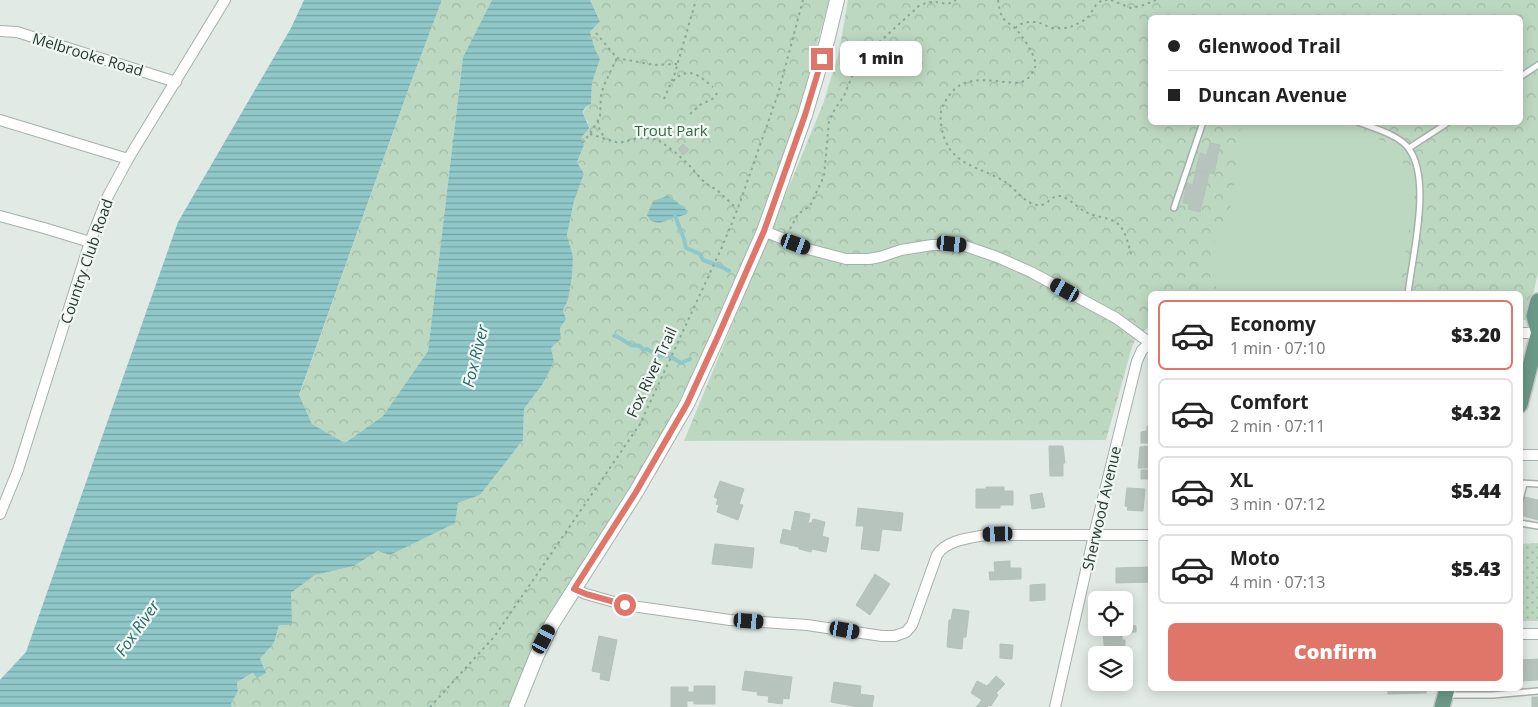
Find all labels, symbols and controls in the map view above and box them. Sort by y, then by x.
street label: Melbrooke Road [30,28,146,80]
text: Glenwood Trail [1198,33,1341,59]
callout: 1 min [840,42,922,76]
text: 1 min [858,47,904,69]
route end [811,48,833,70]
text: Duncan Avenue [1198,82,1347,108]
park label: Trout Park [634,120,708,140]
street label: Country Club Road [55,196,117,326]
car [779,232,812,256]
car [936,235,967,253]
car [1048,276,1081,304]
text: Economy [1230,311,1316,337]
icon: car [1170,313,1215,358]
water label: Fox River [457,322,493,389]
text: $3.20 [1451,322,1501,348]
street label: Fox River Trail [621,323,681,421]
text: 1 min · 07:10 [1230,337,1325,359]
text: Comfort [1230,389,1309,415]
icon: car [1170,391,1215,436]
text: $4.32 [1451,400,1501,426]
text: 2 min · 07:11 [1230,415,1325,437]
street label: Sherwood Avenue [1077,444,1125,572]
text: XL [1230,467,1253,493]
icon: car [1170,469,1215,514]
text: $5.44 [1451,478,1501,504]
text: 3 min · 07:12 [1230,493,1325,515]
car [982,526,1013,542]
text: Moto [1230,545,1280,571]
icon: car [1170,547,1215,592]
text: $5.43 [1451,556,1501,582]
text: 4 min · 07:13 [1230,571,1325,593]
map controls [1088,591,1133,691]
button: locate [1088,591,1133,636]
route start [614,594,636,616]
water label: Fox River [110,595,165,660]
car [733,612,764,630]
car [828,620,861,640]
car [530,622,557,656]
button: Confirm [1168,623,1503,681]
button: layers [1088,646,1133,691]

